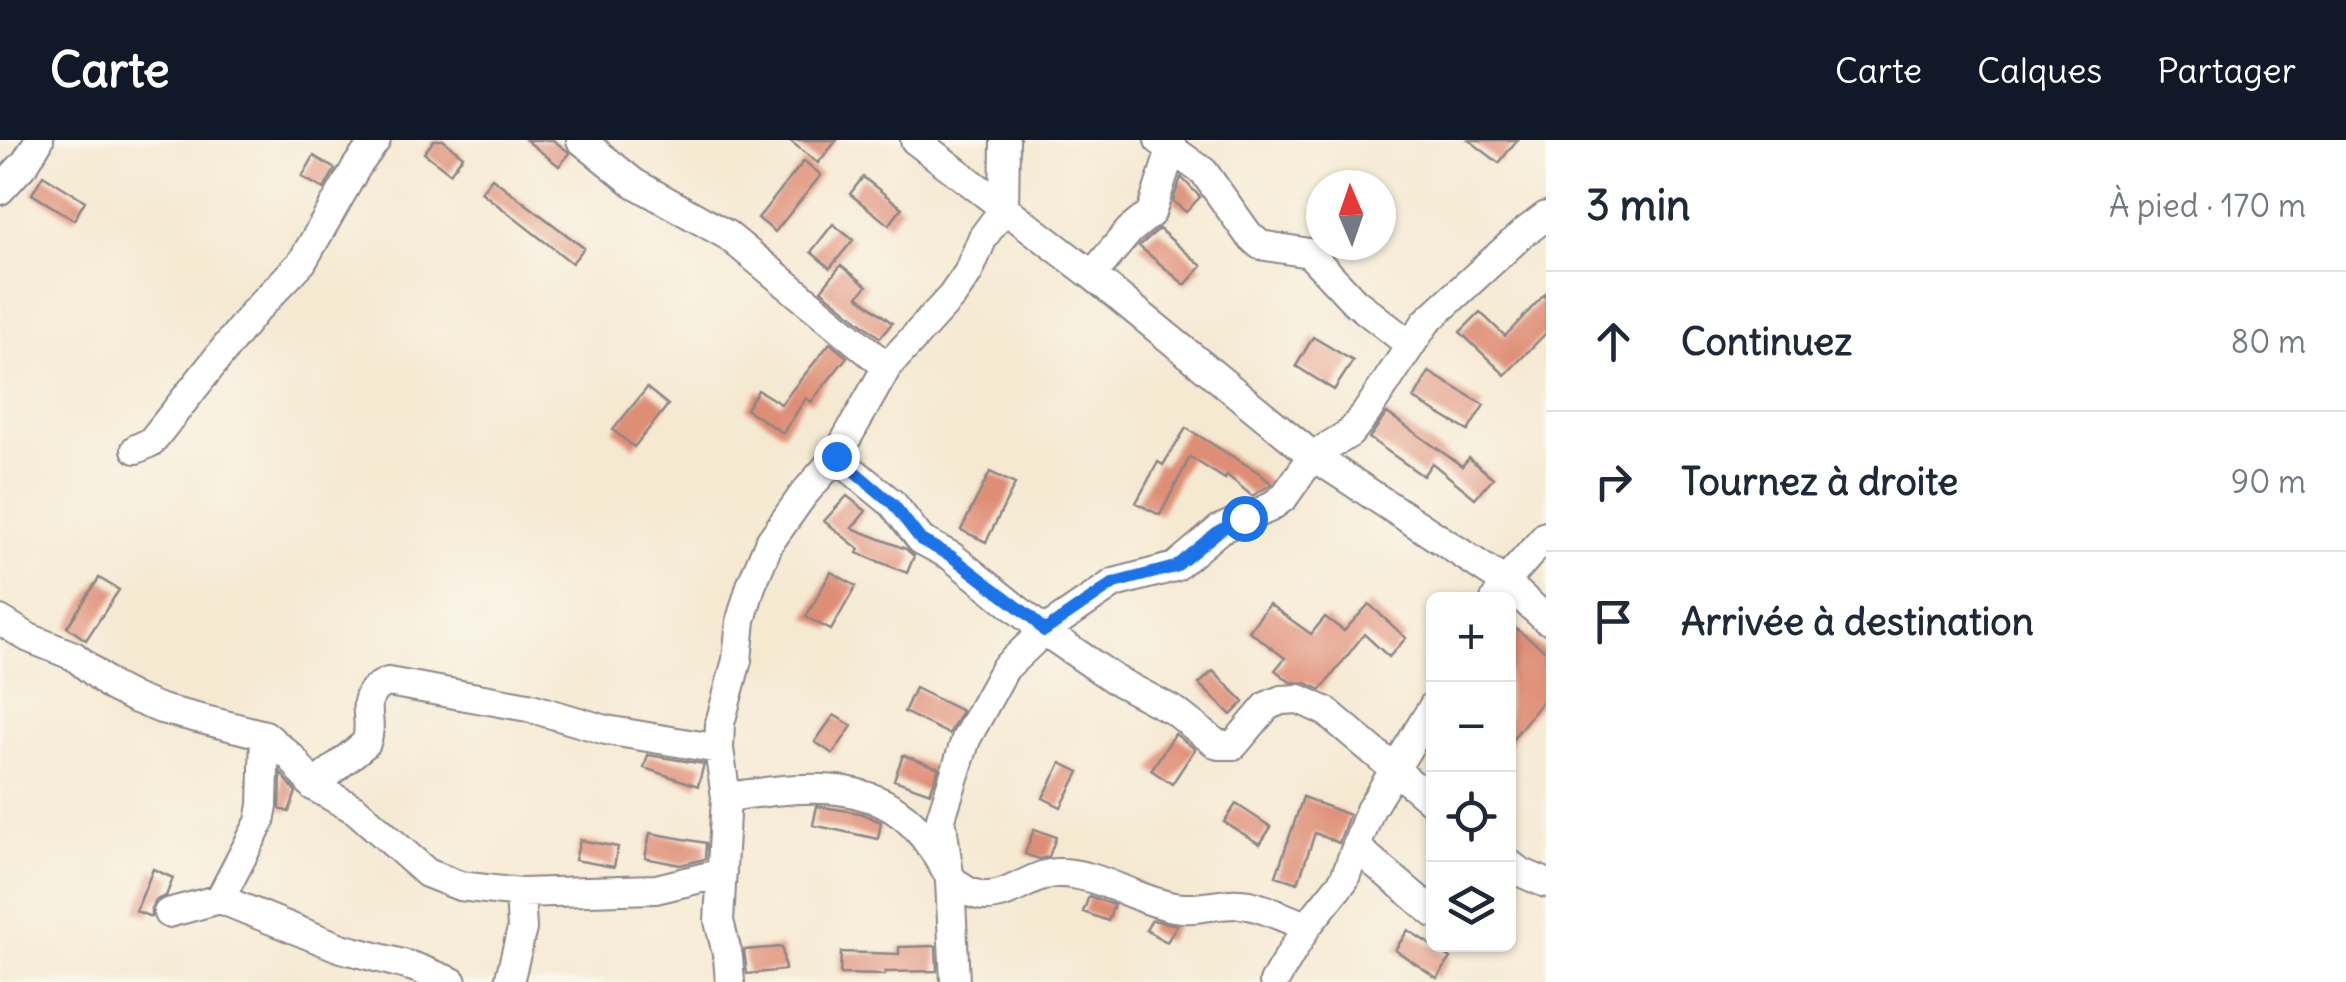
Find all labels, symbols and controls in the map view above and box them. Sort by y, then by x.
text: Carte [50,40,170,100]
text: Carte [1835,48,1922,92]
text: Calques [1977,48,2102,92]
text: Partager [2157,48,2296,92]
north arrow [1306,170,1396,260]
text: 3 min [1586,179,1690,231]
text: À pied · 170 m [2109,185,2306,226]
icon: ahead [1586,314,1641,369]
text: Continuez [1681,318,1852,365]
text: 80 m [2231,321,2306,362]
route end [814,434,860,480]
icon: right [1586,454,1641,509]
text: Tournez à droite [1681,458,1958,505]
text: 90 m [2231,461,2306,502]
route start [1222,496,1268,542]
map controls [1426,592,1516,952]
button: + [1426,592,1516,682]
icon: arrive [1586,594,1641,649]
text: Arrivée à destination [1681,598,2034,645]
button: − [1426,682,1516,772]
button: locate [1426,772,1516,862]
button: layers [1426,862,1516,952]

